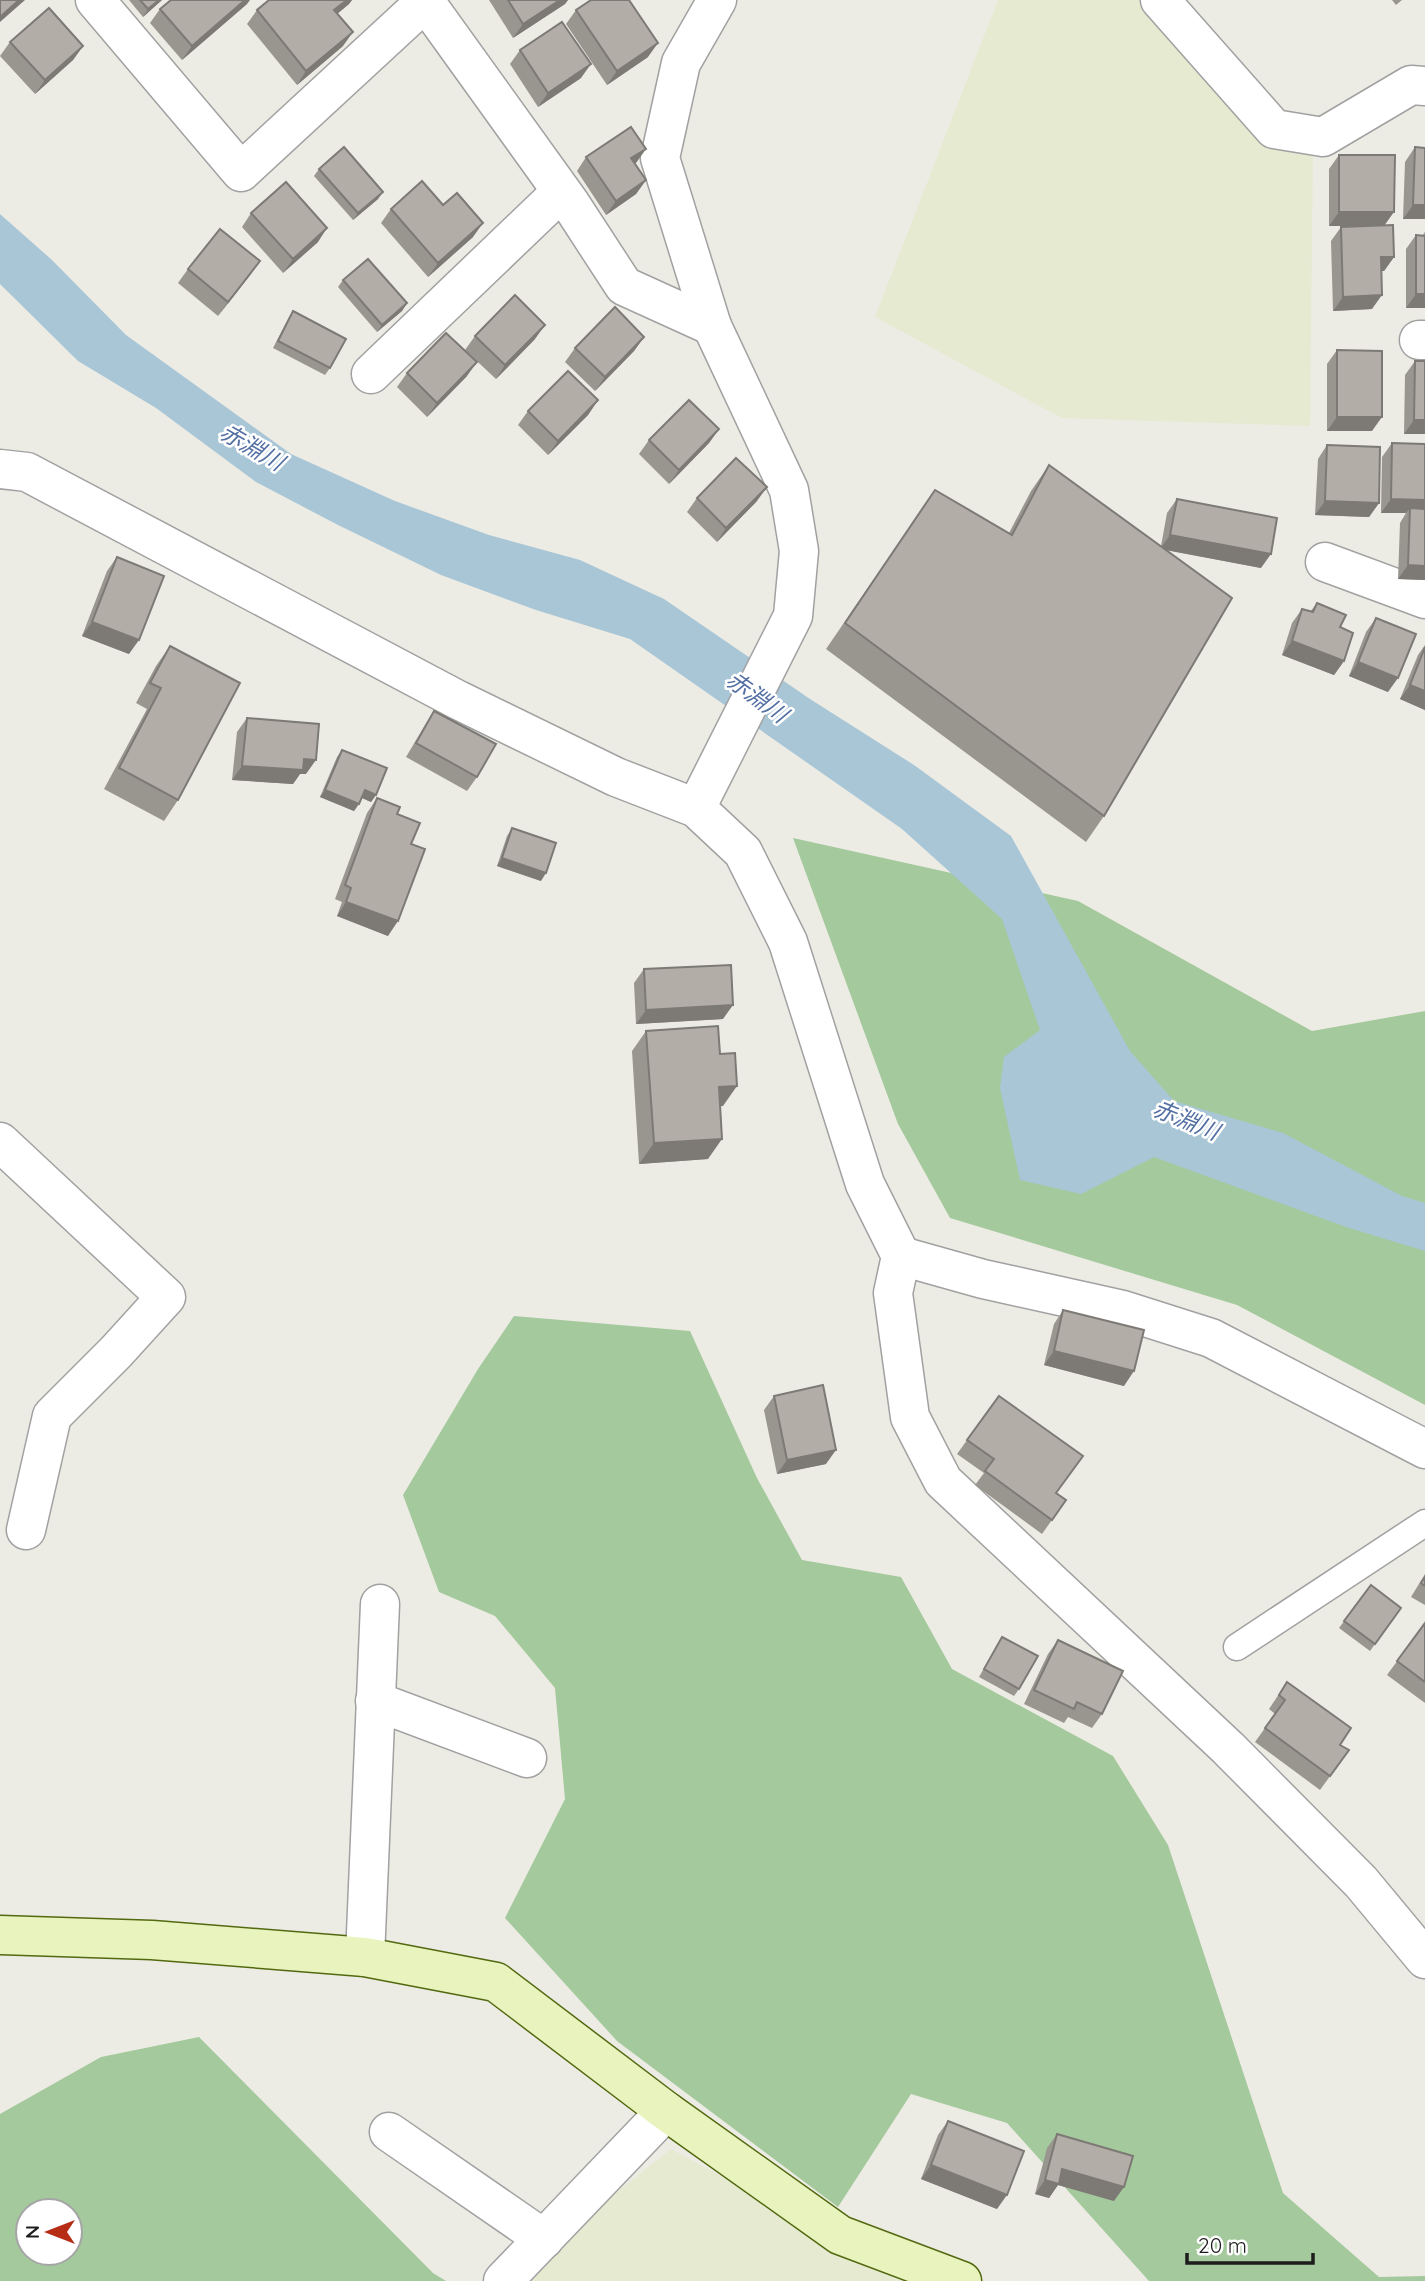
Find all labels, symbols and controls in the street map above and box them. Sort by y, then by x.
water label: 赤淵川 [215,417,292,478]
water label: 赤淵川 [721,665,796,730]
water label: 赤淵川 [1149,1093,1226,1147]
north arrow [14,2197,84,2267]
scale bar [1187,2222,1313,2266]
text: N [20,2225,44,2239]
text: 20 m [1198,2232,1247,2258]

